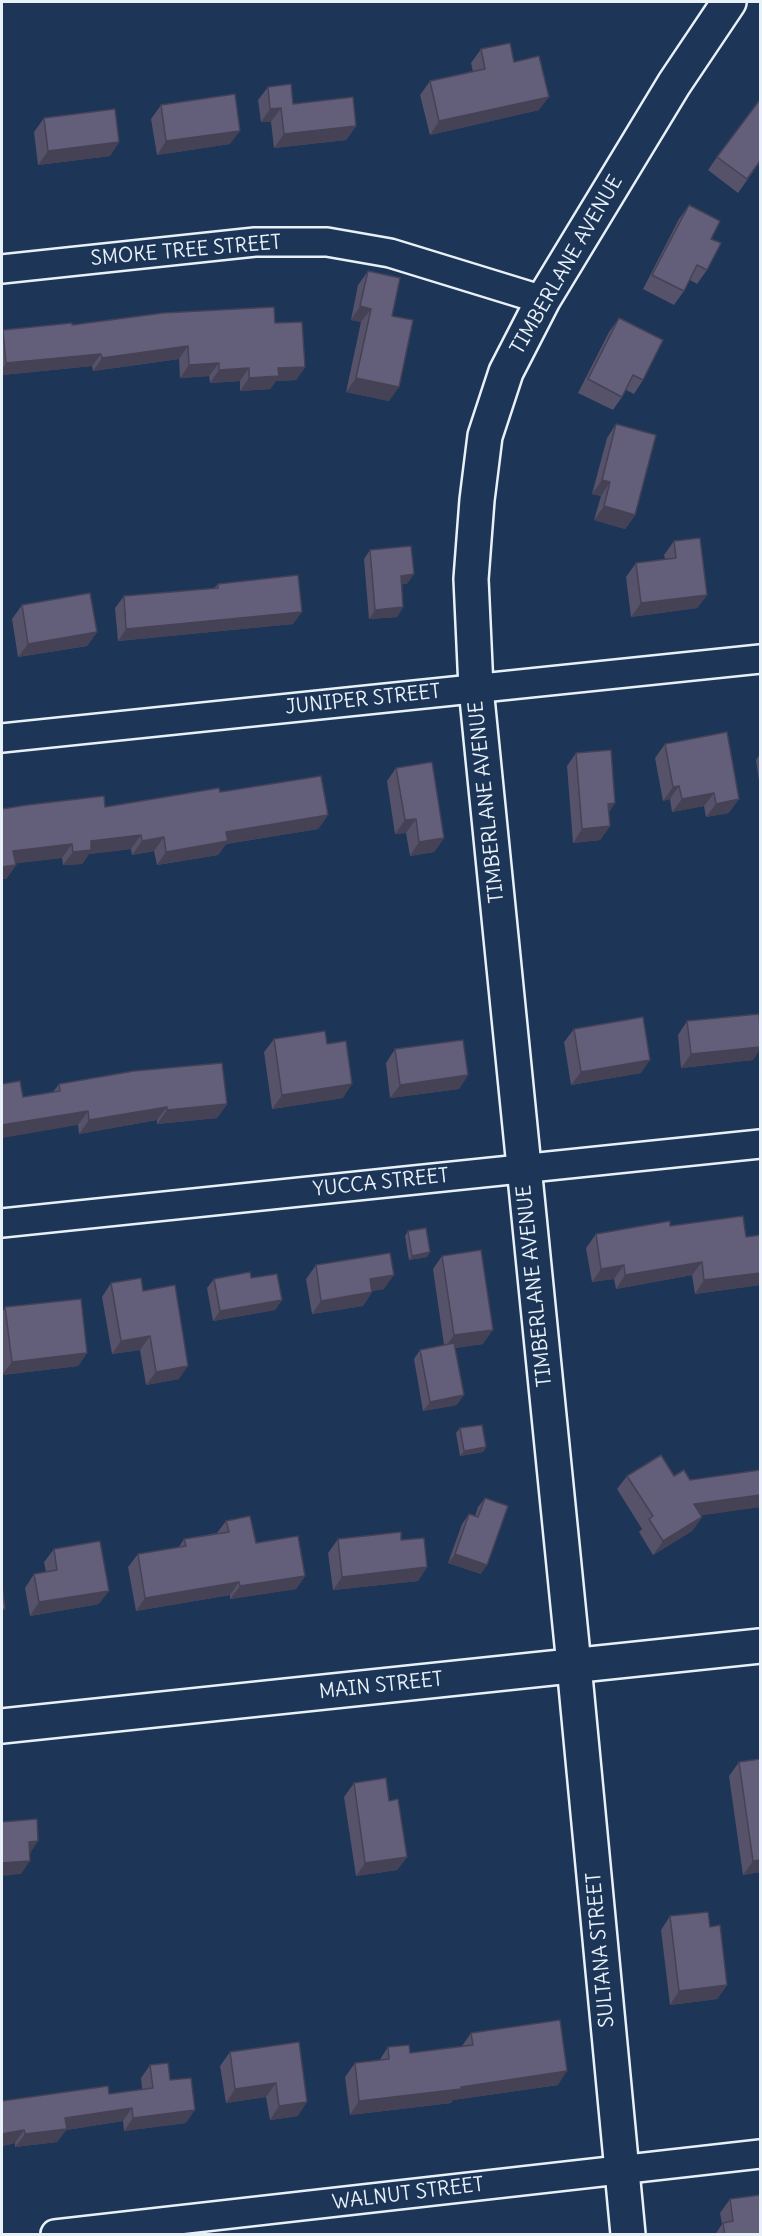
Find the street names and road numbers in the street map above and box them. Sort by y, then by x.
street label: TIMBERLANE AVENUE [506,171,628,359]
street label: SMOKE TREE STREET [90,231,282,271]
street label: JUNIPER STREET [284,680,442,720]
street label: TIMBERLANE AVENUE [464,700,510,904]
street label: YUCCA STREET [312,1164,450,1202]
street label: TIMBERLANE AVENUE [512,1184,558,1388]
street label: MAIN STREET [318,1668,444,1704]
street label: SULTANA STREET [582,1871,620,2029]
street label: WALNUT STREET [331,2173,485,2215]

